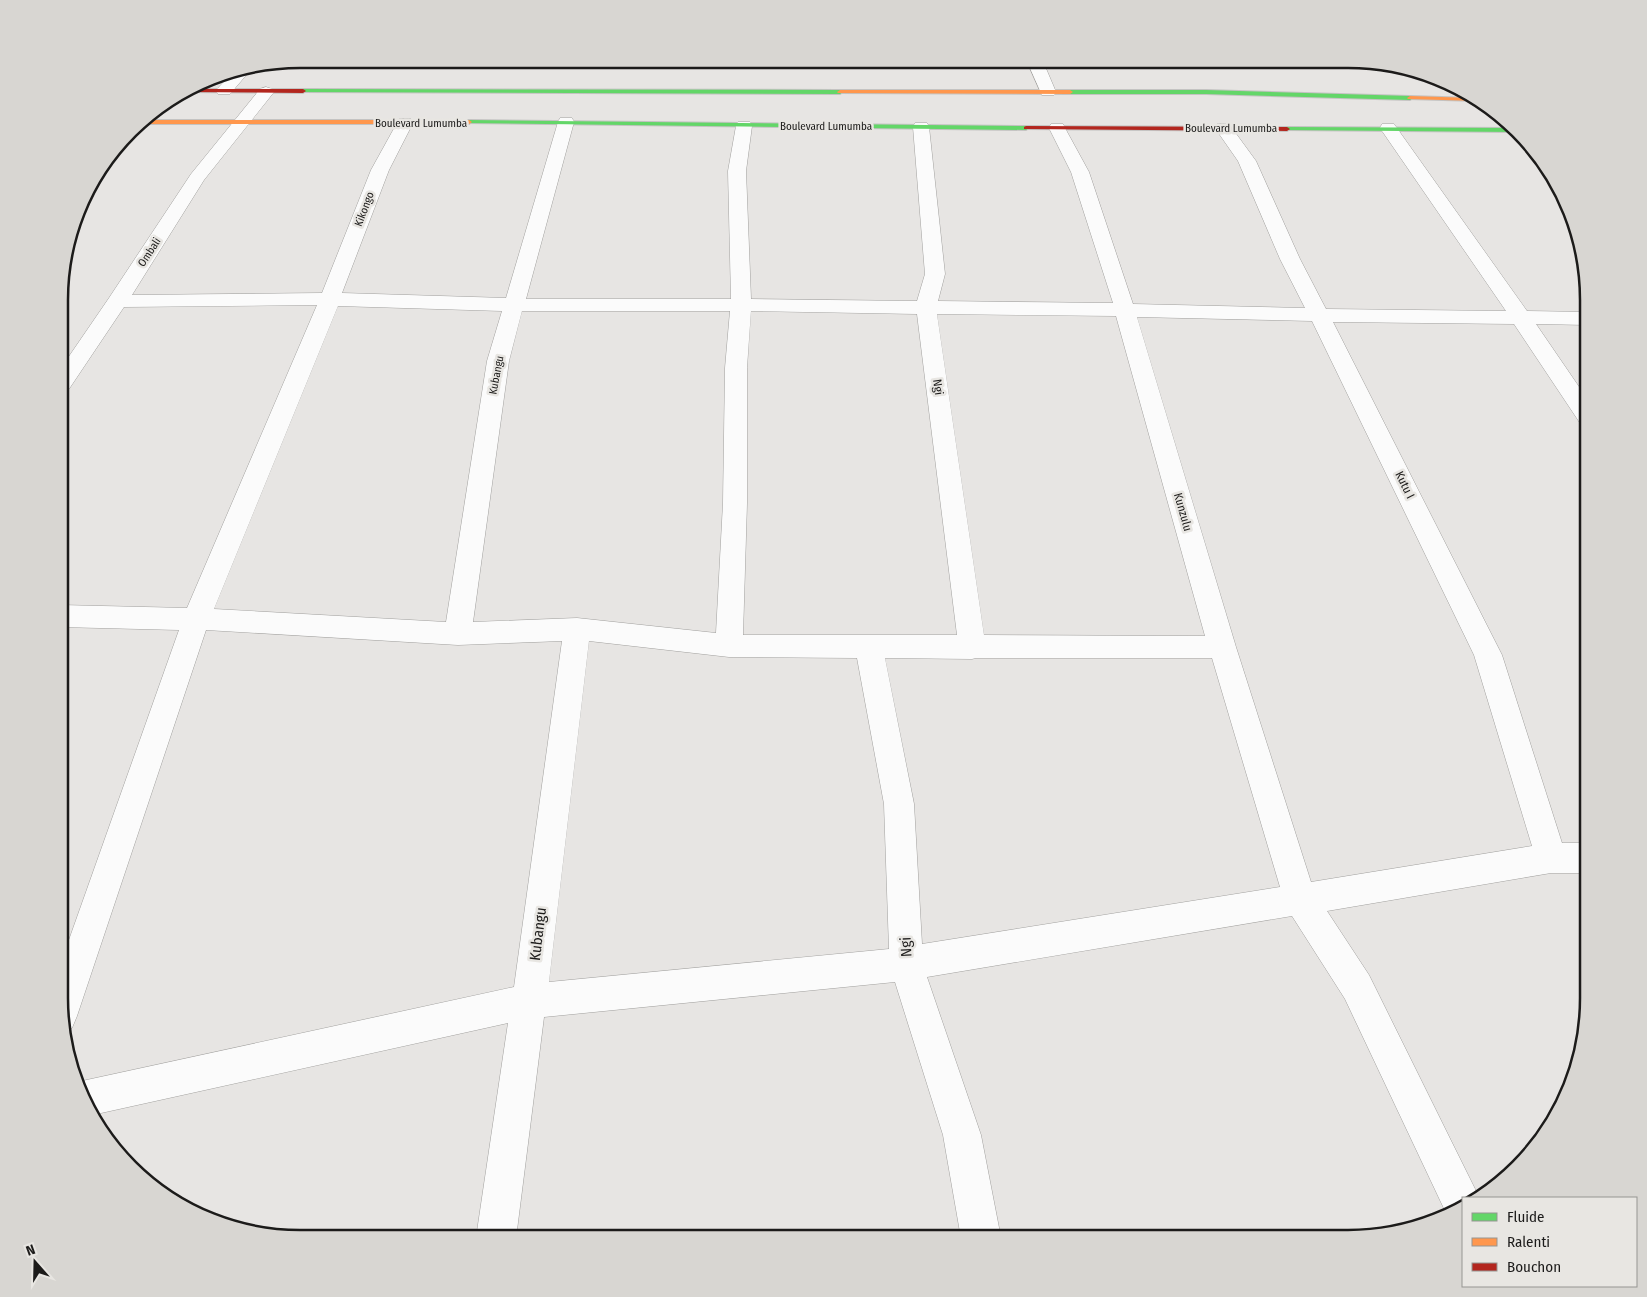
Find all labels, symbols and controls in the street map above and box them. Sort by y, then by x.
street label: Boulevard Lumumba [375,117,467,130]
street label: Boulevard Lumumba [780,120,872,133]
street label: Boulevard Lumumba [1185,122,1277,135]
street label: Kikongo [352,190,377,228]
street label: Ombali [135,235,164,269]
street label: Kubangu [486,355,507,396]
street label: Ngi [930,378,946,396]
street label: Kutu I [1392,469,1418,501]
street label: Kunzulu [1171,491,1195,533]
street label: Kubangu [526,906,550,962]
street label: Ngi [896,937,916,957]
legend [1462,1197,1637,1287]
text: Fluide [1507,1208,1544,1226]
text: Ralenti [1507,1233,1550,1251]
north arrow [10,1237,60,1287]
text: N [24,1241,38,1260]
text: Bouchon [1507,1258,1561,1276]

